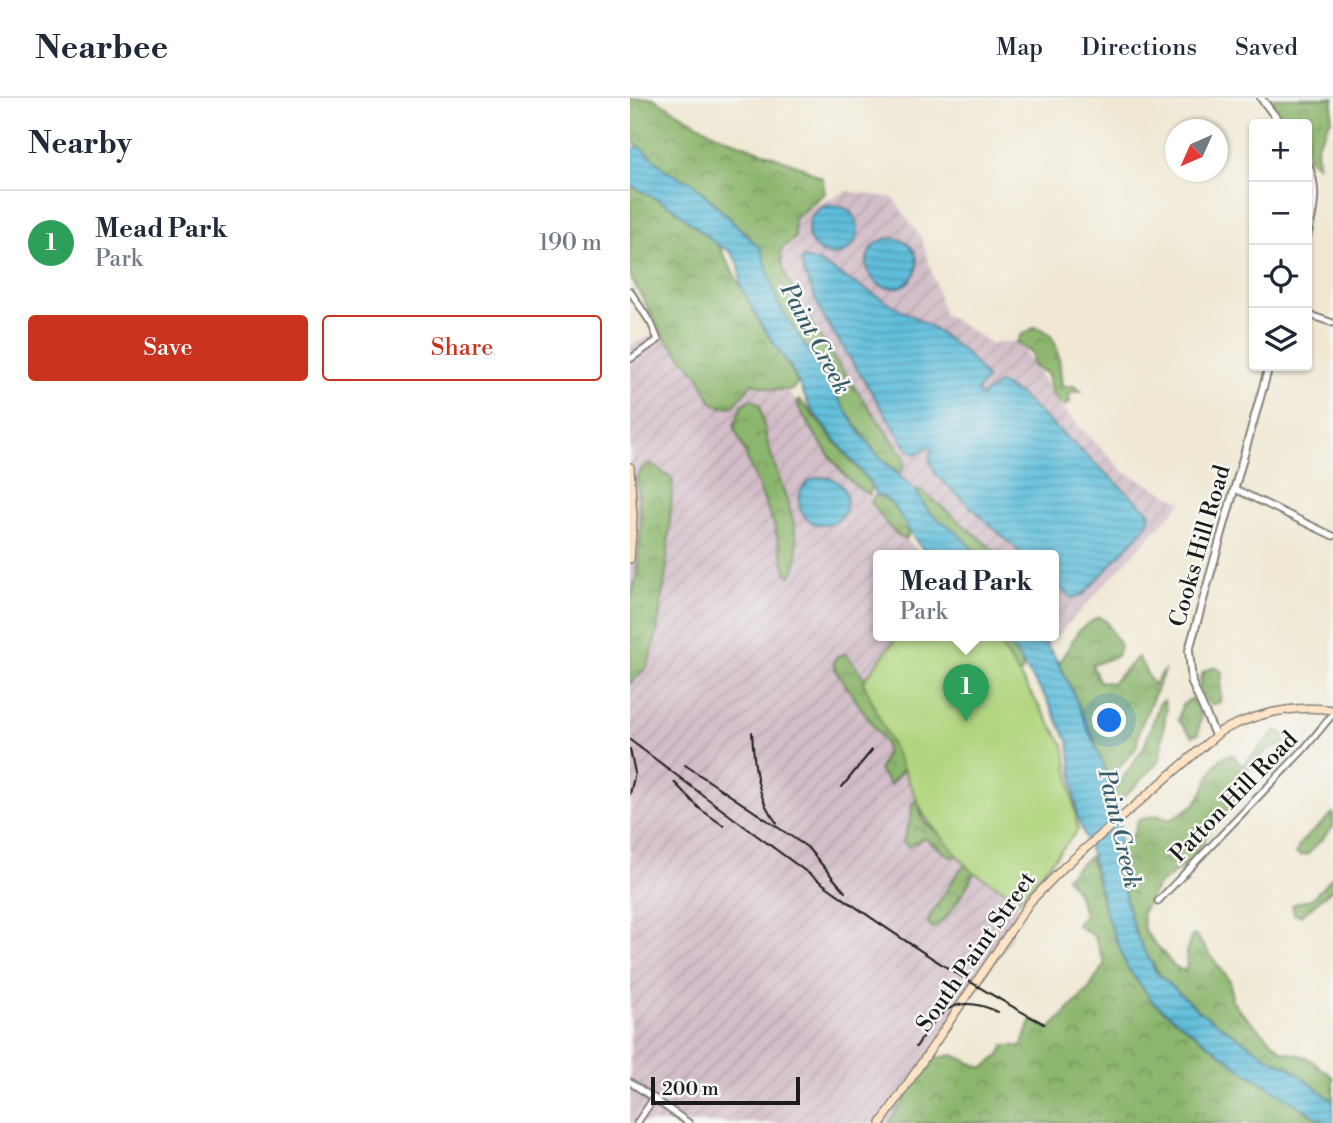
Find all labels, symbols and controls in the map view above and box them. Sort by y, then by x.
text: Nearbee [35,28,168,69]
text: Map [996,33,1043,63]
text: Directions [1081,33,1197,63]
text: Saved [1235,33,1298,63]
north arrow [1165,119,1228,182]
map controls [1249,119,1312,371]
button: + [1249,119,1312,182]
text: Nearby [28,125,132,163]
button: − [1249,182,1312,245]
text: Mead Park [95,213,228,245]
text: 1 [45,229,57,257]
text: 190 m [539,229,602,257]
text: Park [95,245,143,273]
button: locate [1249,245,1312,308]
water label: Paint Creek [773,277,857,400]
button: layers [1249,308,1312,371]
button: Save [28,315,308,381]
button: Share [322,315,602,381]
street label: Cooks Hill Road [1164,462,1236,630]
popup [873,550,1059,641]
text: Mead Park [900,566,1032,598]
text: Park [900,598,948,626]
pin: 1 [943,664,989,722]
your location [1092,703,1126,737]
street label: Patton Hill Road [1164,726,1304,868]
water label: Paint Creek [1090,765,1147,892]
street label: South Paint Street [910,867,1042,1037]
scale bar [651,1074,800,1106]
text: 200 m [662,1077,719,1101]

